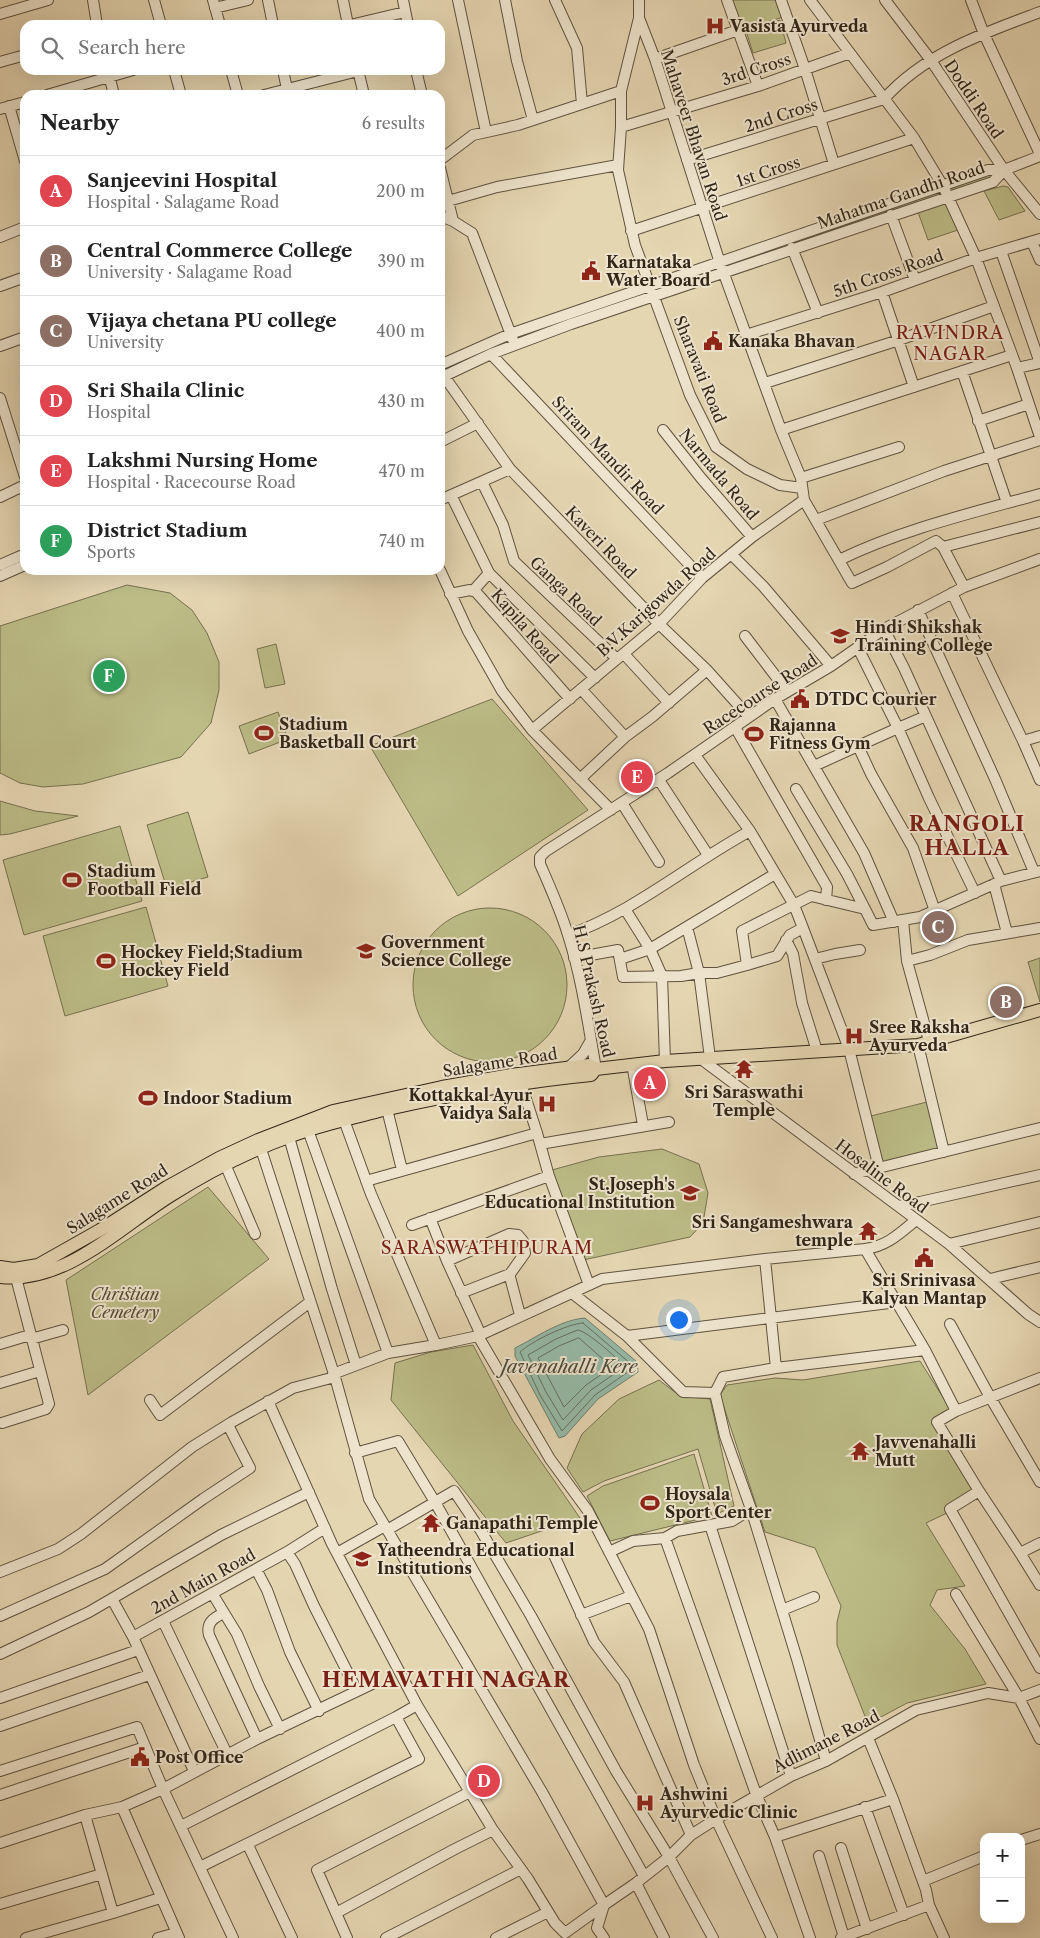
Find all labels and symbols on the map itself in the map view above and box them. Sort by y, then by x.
hospital icon: Vasista Ayurveda [704,15,726,37]
place label: Vasista Ayurveda [729,16,869,36]
street label: Mahaveer Bhavan Road [657,47,731,223]
street label: 3rd Cross [719,48,793,90]
street label: Doddi Road [940,56,1008,143]
street label: 2nd Cross [742,94,820,136]
street label: 1st Cross [733,151,803,191]
street label: Mahatma Gandhi Road [815,157,988,233]
street label: 5th Cross Road [830,245,946,301]
place label: Karnataka Water Board [605,252,711,290]
public building icon: Karnataka Water Board [580,260,602,282]
street label: Sharavati Road [669,313,731,426]
district label: RAVINDRA NAGAR [896,322,1004,365]
public building icon: Kanaka Bhavan [702,330,724,352]
place label: Kanaka Bhavan [728,331,855,351]
street label: Sriram Mandir Road [548,392,668,519]
street label: Narmada Road [675,424,763,524]
street label: Kaveri Road [561,502,641,583]
street label: B.V.Karigowda Road [592,543,720,661]
street label: Ganga Road [526,552,606,630]
street label: Kapila Road [487,585,563,668]
place label: Hindi Shikshak Training College [855,617,993,655]
school or university icon: Hindi Shikshak Training College [829,625,851,647]
street label: Racecourse Road [699,650,821,738]
pin: F [93,657,125,695]
public building icon: DTDC Courier [789,688,811,710]
place label: DTDC Courier [815,689,937,709]
place label: Stadium Basketball Court [279,714,417,752]
place label: Rajanna Fitness Gym [769,715,871,753]
sports icon: Stadium Basketball Court [253,722,275,744]
sports icon: Rajanna Fitness Gym [743,723,765,745]
pin: E [621,758,653,796]
district label: RANGOLI HALLA [909,811,1025,860]
place label: Stadium Football Field [87,861,202,899]
sports icon: Stadium Football Field [61,869,83,891]
pin: C [922,908,954,946]
street label: H.S Prakash Road [569,923,619,1060]
place label: Government Science College [381,932,512,970]
school or university icon: Government Science College [355,940,377,962]
place label: Hockey Field;Stadium Hockey Field [121,942,303,980]
sports icon: Hockey Field;Stadium Hockey Field [95,950,117,972]
pin: B [990,983,1022,1021]
place label: Sree Raksha Ayurveda [868,1017,971,1055]
hospital icon: Sree Raksha Ayurveda [843,1025,865,1047]
street label: Salagame Road [441,1043,559,1081]
temple icon: Sri Saraswathi Temple [733,1058,755,1080]
pin: A [634,1064,666,1102]
place label: Sri Saraswathi Temple [685,1082,804,1120]
place label: Kottakkal Ayur Vaidya Sala [409,1085,533,1123]
sports icon: Indoor Stadium [137,1087,159,1109]
place label: Indoor Stadium [163,1088,292,1108]
hospital icon: Kottakkal Ayur Vaidya Sala [536,1093,558,1115]
street label: Hosaline Road [832,1135,933,1218]
street label: Salagame Road [63,1160,172,1238]
place label: St.Joseph's Educational Institution [484,1174,675,1212]
school or university icon: St.Joseph's Educational Institution [679,1182,701,1204]
place label: Sri Sangameshwara temple [692,1212,854,1250]
temple icon: Sri Sangameshwara temple [857,1220,879,1242]
district label: SARASWATHIPURAM [381,1237,593,1259]
public building icon: Sri Srinivasa Kalyan Mantap [913,1247,935,1269]
place label: Sri Srinivasa Kalyan Mantap [862,1270,987,1308]
park label: Christian Cemetery [91,1284,159,1322]
your location [666,1307,692,1333]
water label: Javenahalli Kere [496,1356,639,1378]
place label: Javvenahalli Mutt [872,1432,977,1470]
temple icon: Javvenahalli Mutt [849,1440,871,1462]
place label: Hoysala Sport Center [665,1484,772,1522]
sports icon: Hoysala Sport Center [639,1492,661,1514]
temple icon: Ganapathi Temple [420,1512,442,1534]
place label: Ganapathi Temple [446,1513,599,1533]
place label: Yatheendra Educational Institutions [376,1540,575,1578]
street label: 2nd Main Road [147,1544,259,1618]
school or university icon: Yatheendra Educational Institutions [351,1548,373,1570]
district label: HEMAVATHI NAGAR [322,1667,570,1692]
street label: Adlimane Road [768,1705,883,1777]
public building icon: Post Office [129,1746,151,1768]
place label: Post Office [155,1747,244,1767]
pin: D [468,1762,500,1800]
place label: Ashwini Ayurvedic Clinic [659,1784,798,1822]
hospital icon: Ashwini Ayurvedic Clinic [634,1792,656,1814]

